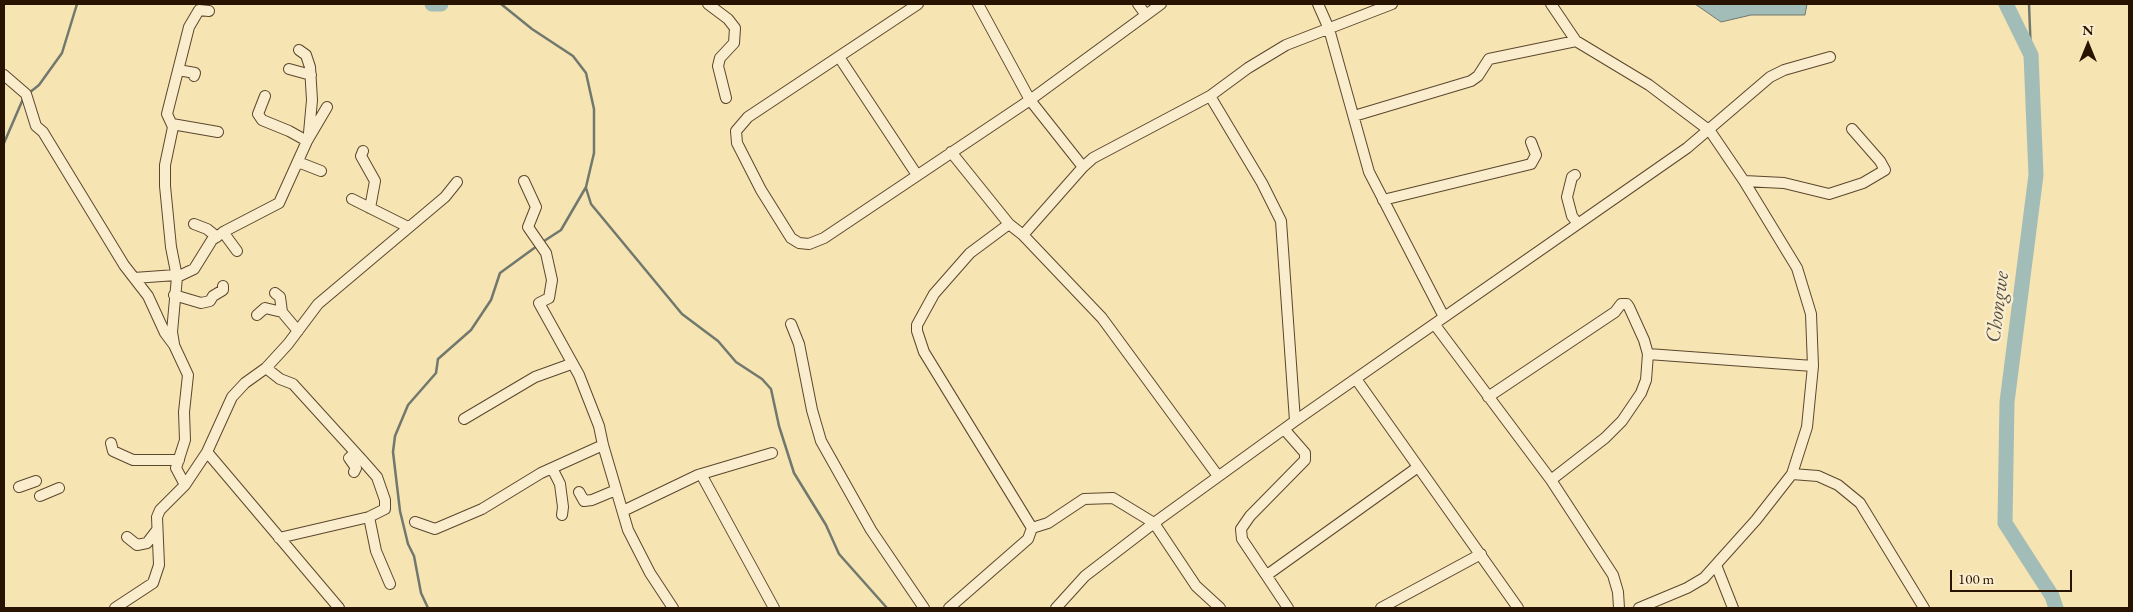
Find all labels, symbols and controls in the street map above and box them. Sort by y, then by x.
north arrow [2063,20,2113,70]
text: N [2082,21,2094,39]
water label: Chongwe [1981,270,2015,344]
scale bar [1953,560,2076,592]
text: 100 m [1958,569,1994,588]

